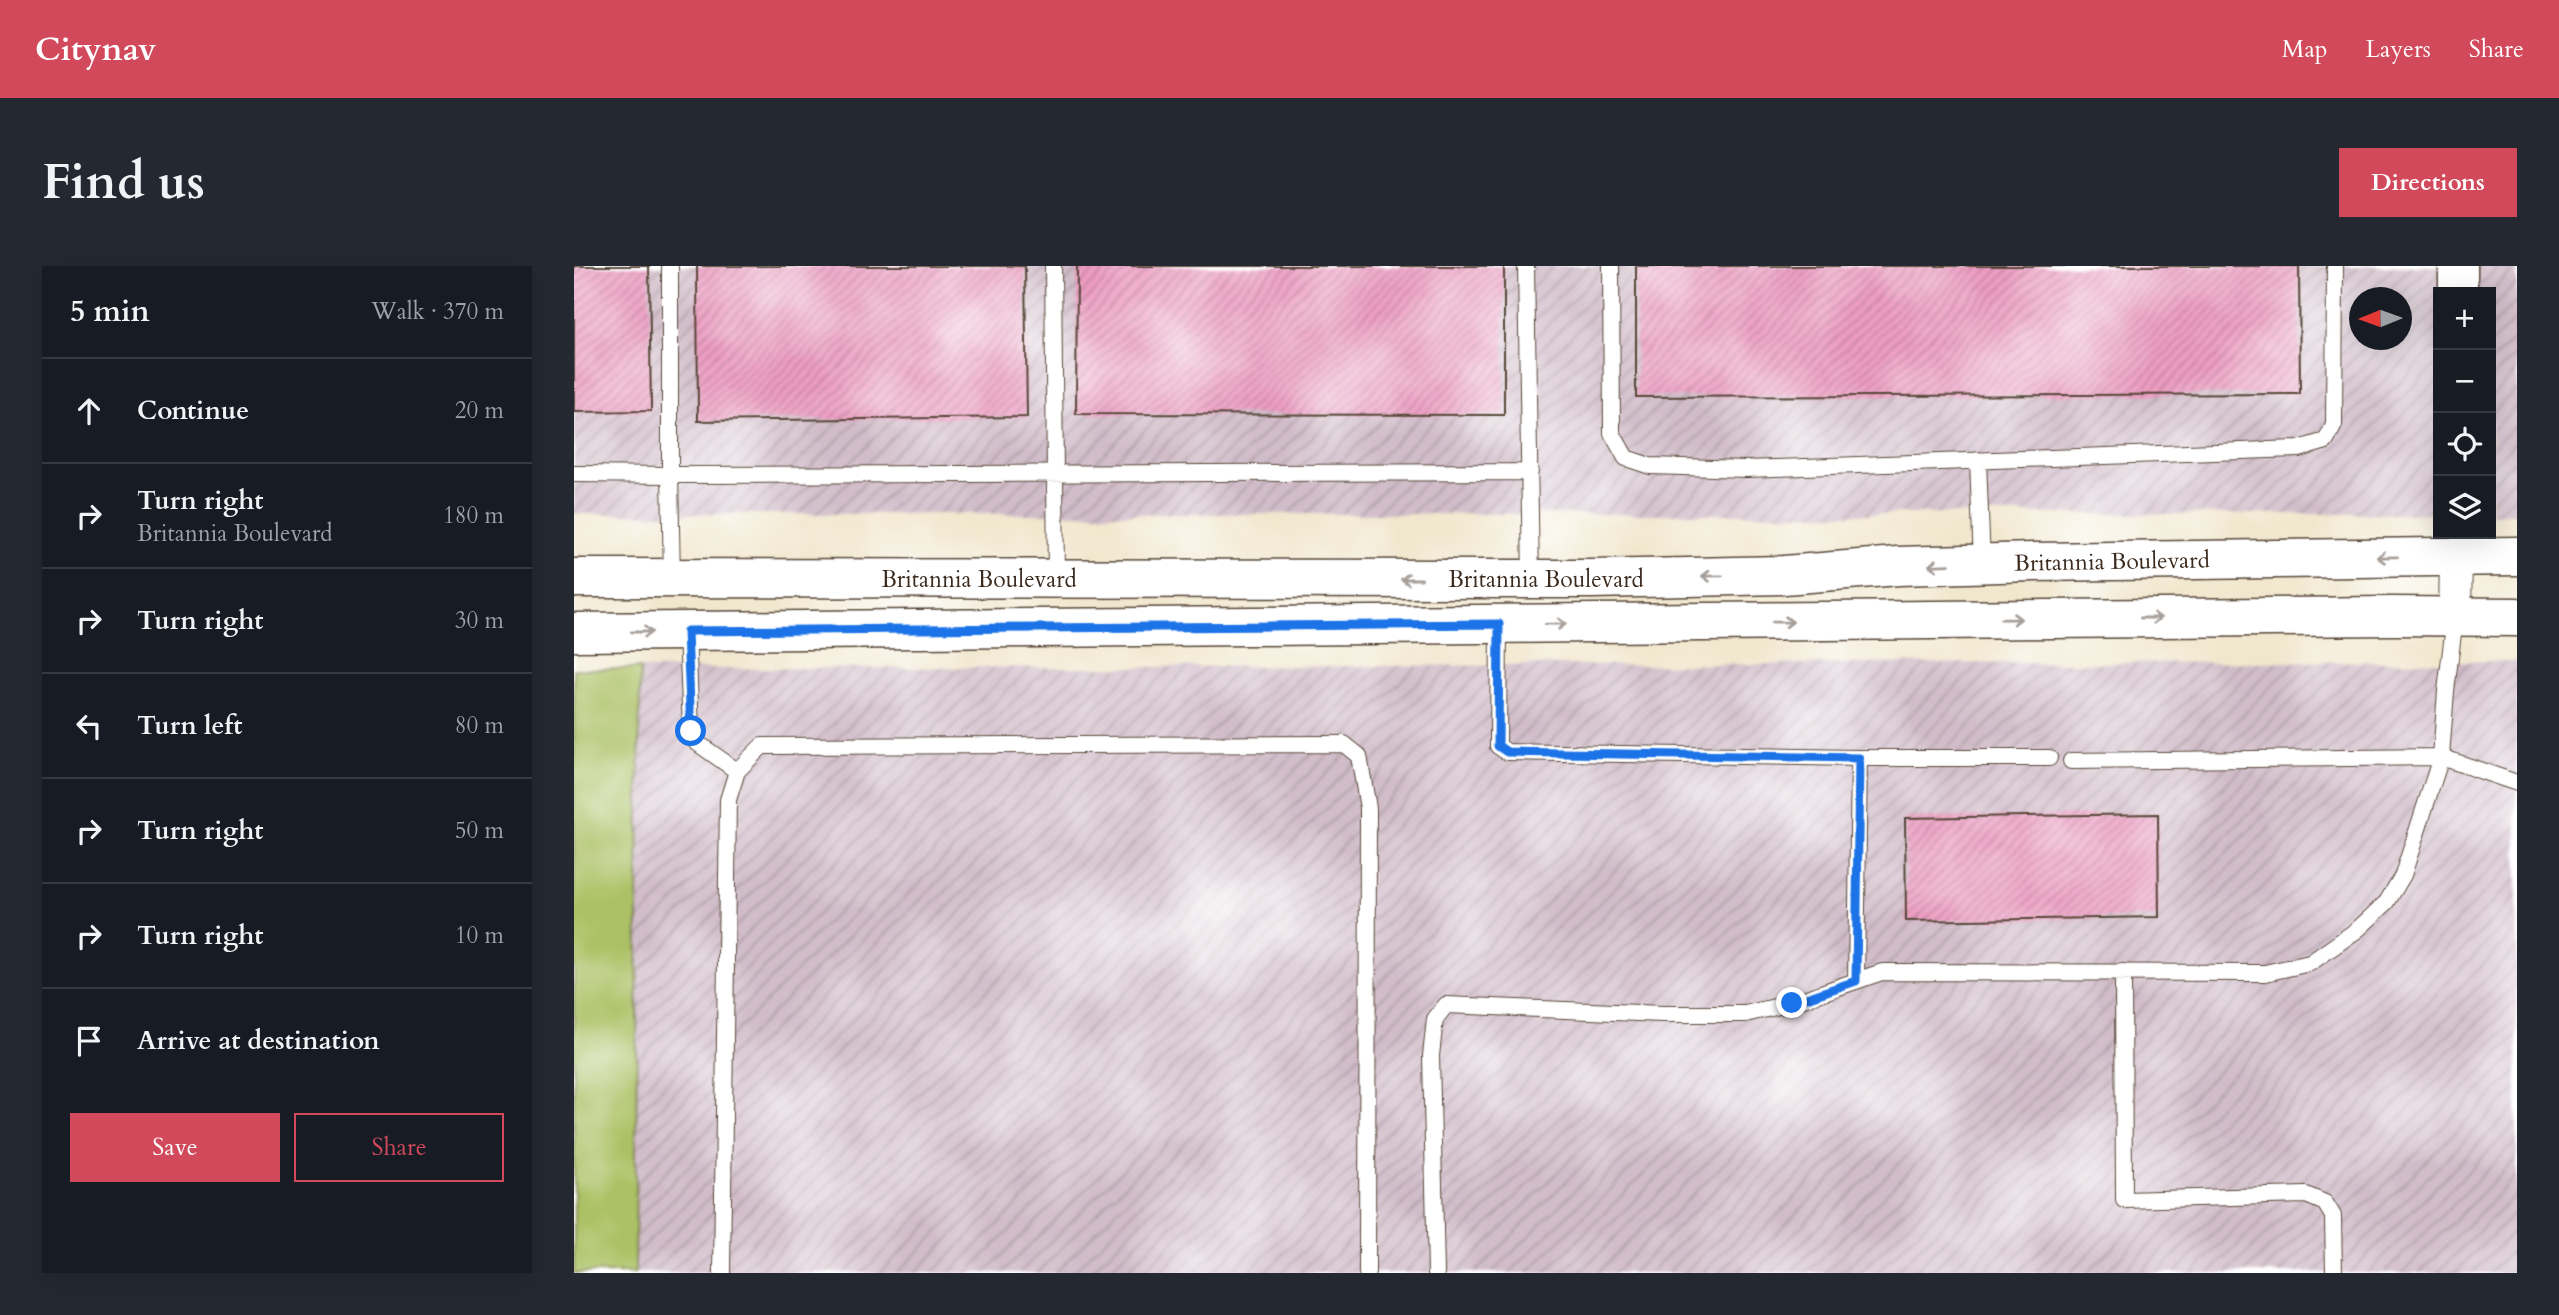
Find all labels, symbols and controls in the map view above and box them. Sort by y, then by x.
text: Citynav [35,27,156,72]
text: Map [2282,33,2328,66]
text: Layers [2366,33,2431,66]
text: Share [2469,33,2524,66]
button: Directions [2339,148,2517,217]
text: Find us [42,149,205,216]
north arrow [2349,287,2412,350]
map controls [2433,287,2496,539]
button: + [2433,287,2496,350]
text: 5 min [70,291,150,332]
text: Walk · 370 m [371,296,504,327]
button: − [2433,350,2496,413]
icon: ahead [70,392,108,430]
text: Continue [137,393,249,428]
text: 20 m [455,395,504,426]
button: locate [2433,413,2496,476]
button: layers [2433,476,2496,539]
text: Turn right [137,483,264,518]
icon: right [70,497,108,535]
text: 180 m [443,500,504,531]
text: Britannia Boulevard [137,518,333,549]
street label: Britannia Boulevard [2014,544,2211,579]
one-way arrow [2376,551,2399,564]
one-way arrow [1928,558,1951,572]
street label: Britannia Boulevard [881,564,1078,595]
street label: Britannia Boulevard [1448,564,1645,595]
one-way arrow [1701,570,1724,583]
one-way arrow [1400,572,1423,586]
icon: right [70,602,108,640]
text: Turn right [137,603,264,638]
text: 30 m [455,605,504,636]
one-way arrow [2139,611,2162,625]
one-way arrow [1999,612,2022,626]
one-way arrow [1771,615,1794,628]
one-way arrow [1544,617,1567,631]
one-way arrow [630,625,653,638]
icon: left [70,707,108,745]
text: Turn left [137,708,242,743]
text: 80 m [455,710,504,741]
route start [675,715,706,746]
icon: right [70,812,108,850]
text: Turn right [137,813,264,848]
text: 50 m [455,815,504,846]
icon: right [70,917,108,955]
text: Turn right [137,918,264,953]
text: 10 m [455,920,504,951]
route end [1776,987,1807,1018]
icon: arrive [70,1022,108,1060]
text: Arrive at destination [137,1023,380,1058]
button: Save [70,1113,280,1182]
button: Share [294,1113,504,1182]

